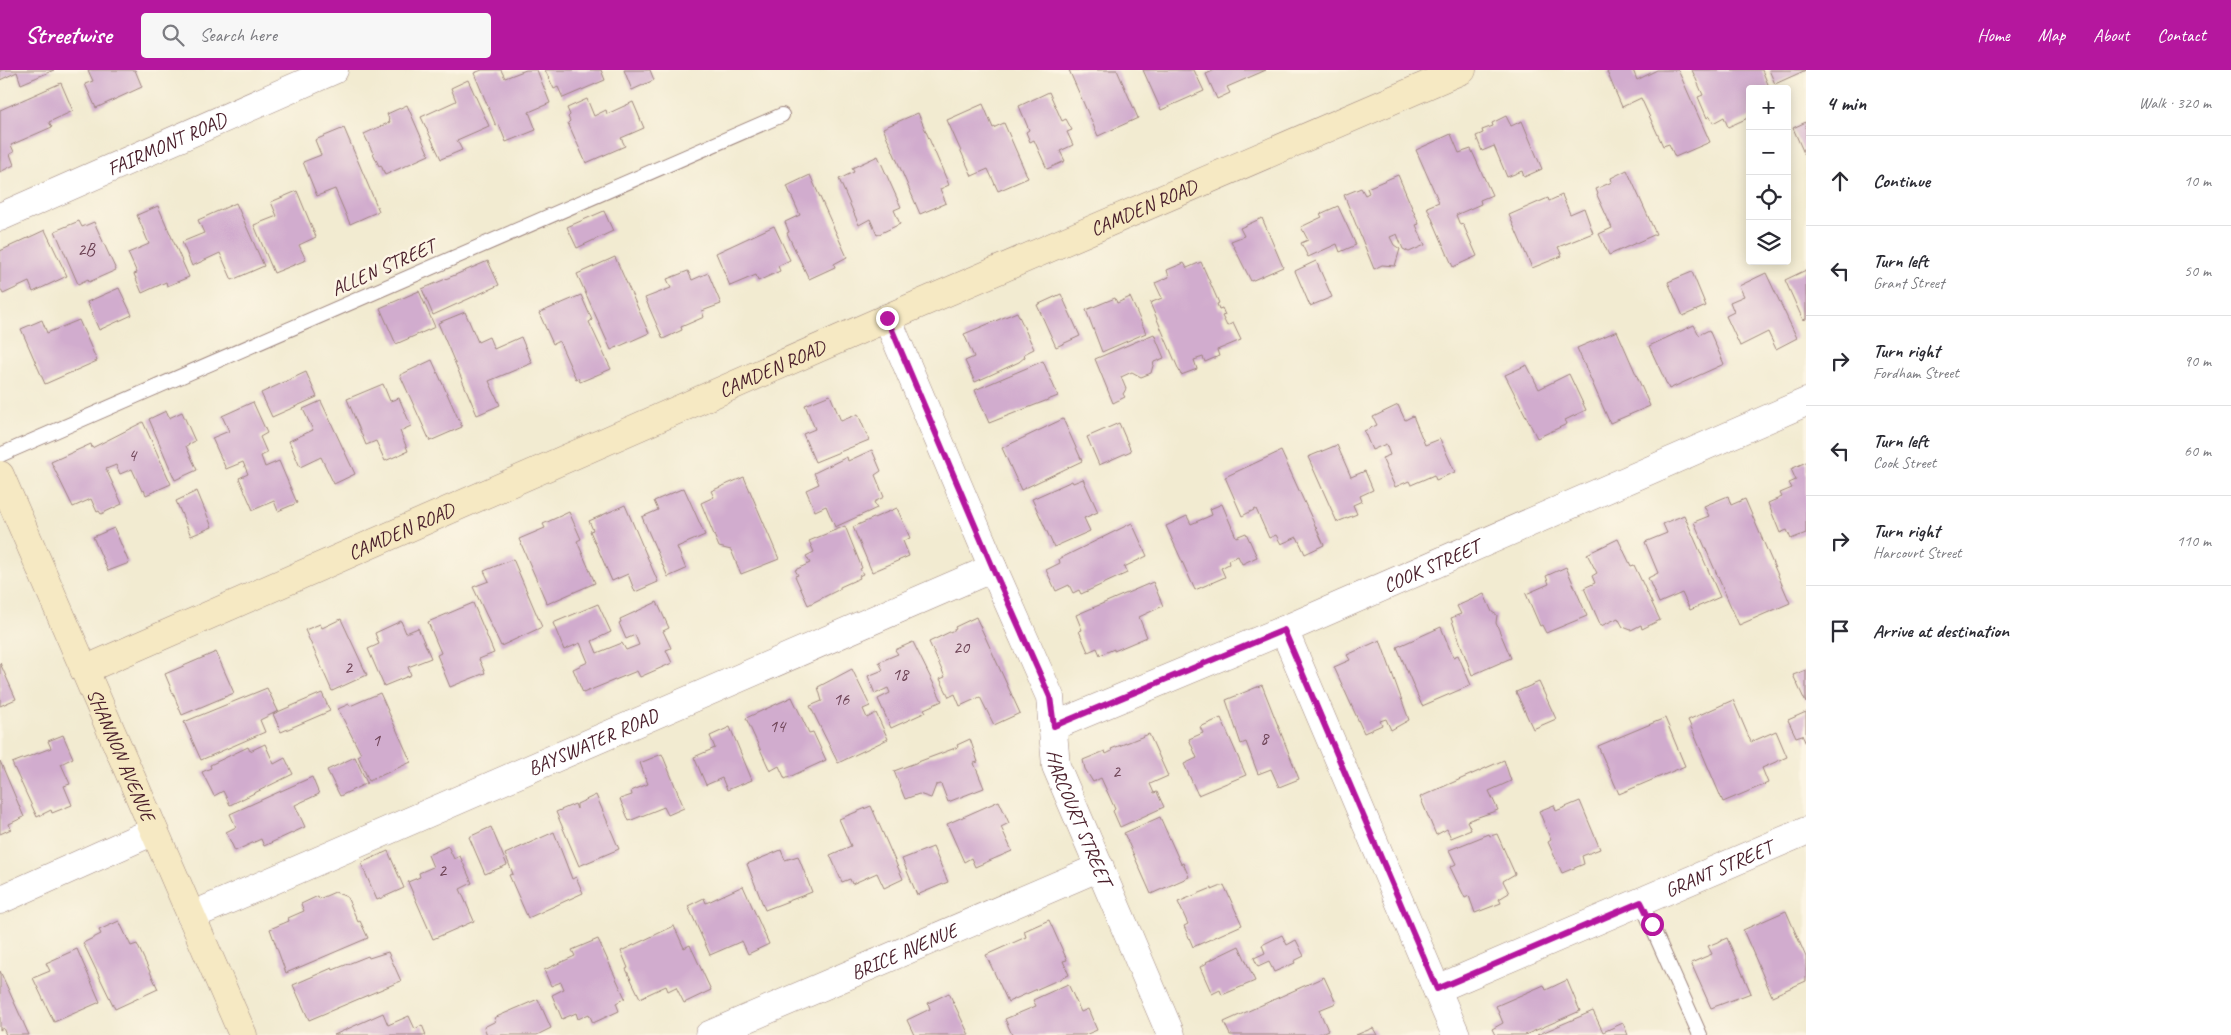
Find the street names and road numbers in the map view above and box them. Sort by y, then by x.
street label: FAIRMONT ROAD [103,106,231,181]
street label: CAMDEN ROAD [1087,173,1203,242]
street label: ALLEN STREET [327,232,443,301]
street label: CAMDEN ROAD [715,334,831,403]
street label: CAMDEN ROAD [344,496,460,566]
street label: COOK STREET [1379,532,1488,598]
street label: SHANNON AVENUE [81,685,162,828]
street label: BAYSWATER ROAD [524,702,663,781]
street label: HARCOURT STREET [1042,749,1119,893]
street label: GRANT STREET [1661,833,1780,903]
street label: BRICE AVENUE [847,917,964,986]

